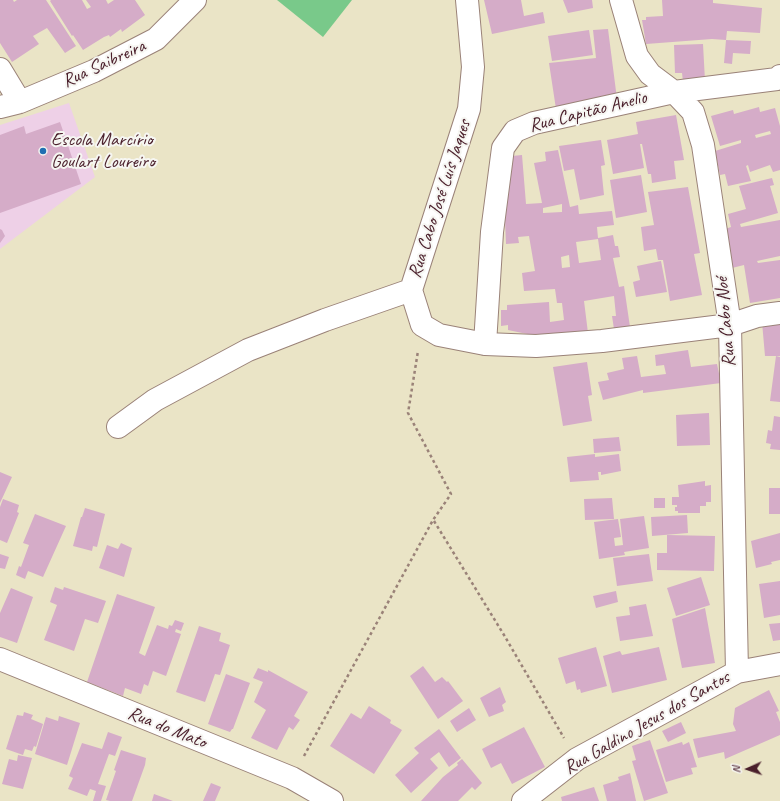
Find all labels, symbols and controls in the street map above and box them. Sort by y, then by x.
street label: Rua Saibreira [59,35,149,93]
street label: Rua Capitão Anelio [527,86,649,138]
street label: Rua Cabo José Luís Jaques [404,117,476,281]
place label: Escola Marcírio Goulart Loureiro [51,129,155,173]
marker: Escola Marcírio Goulart Loureiro [38,146,48,156]
street label: Rua Cabo Noé [711,276,741,368]
street label: Rua Galdino Jesus dos Santos [560,666,734,780]
street label: Rua do Mato [124,702,210,754]
north arrow [728,749,768,789]
text: N [729,766,743,773]

